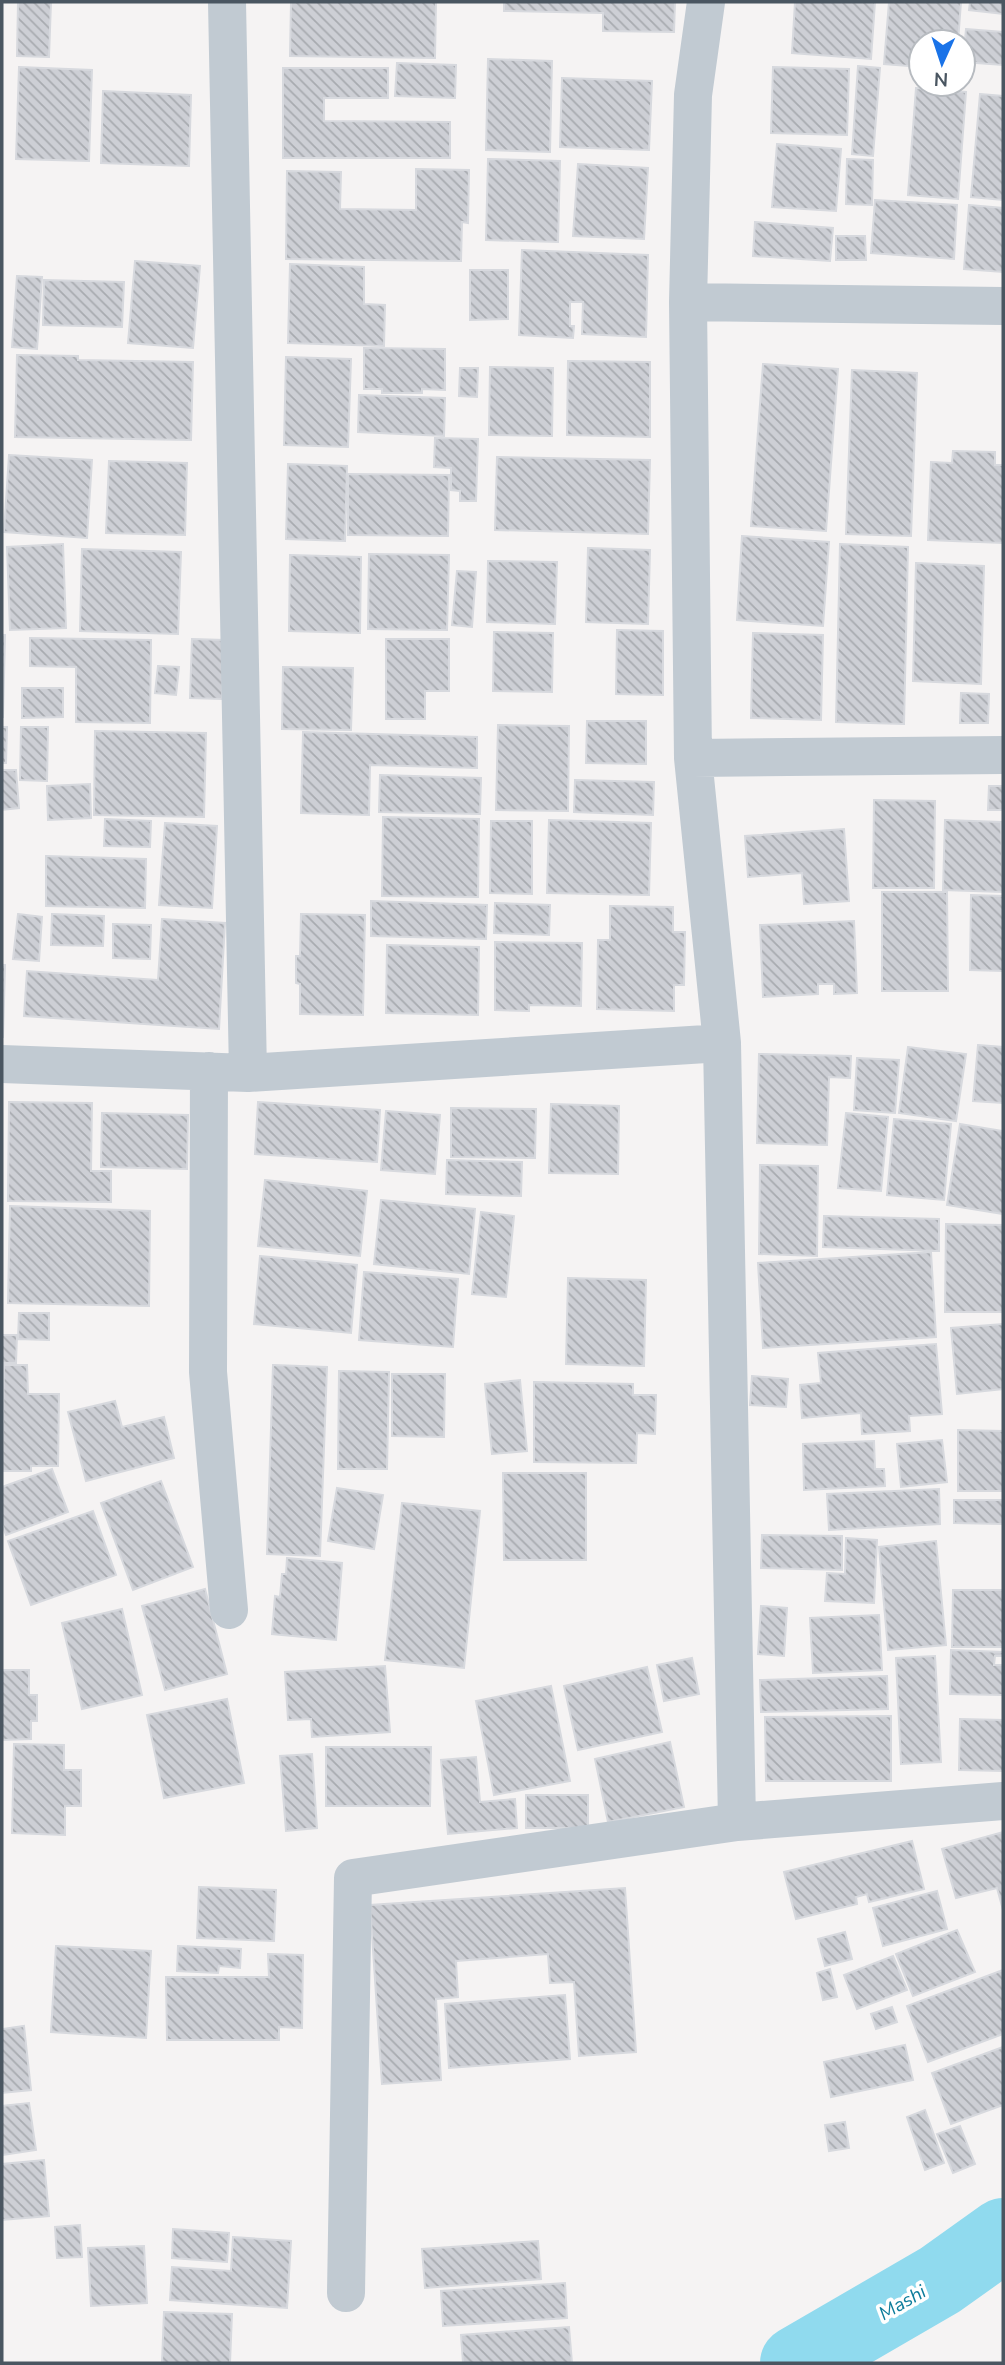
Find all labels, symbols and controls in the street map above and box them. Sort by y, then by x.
north arrow [907,28,977,98]
text: N [933,66,949,92]
water label: Mashi [874,2279,931,2327]

